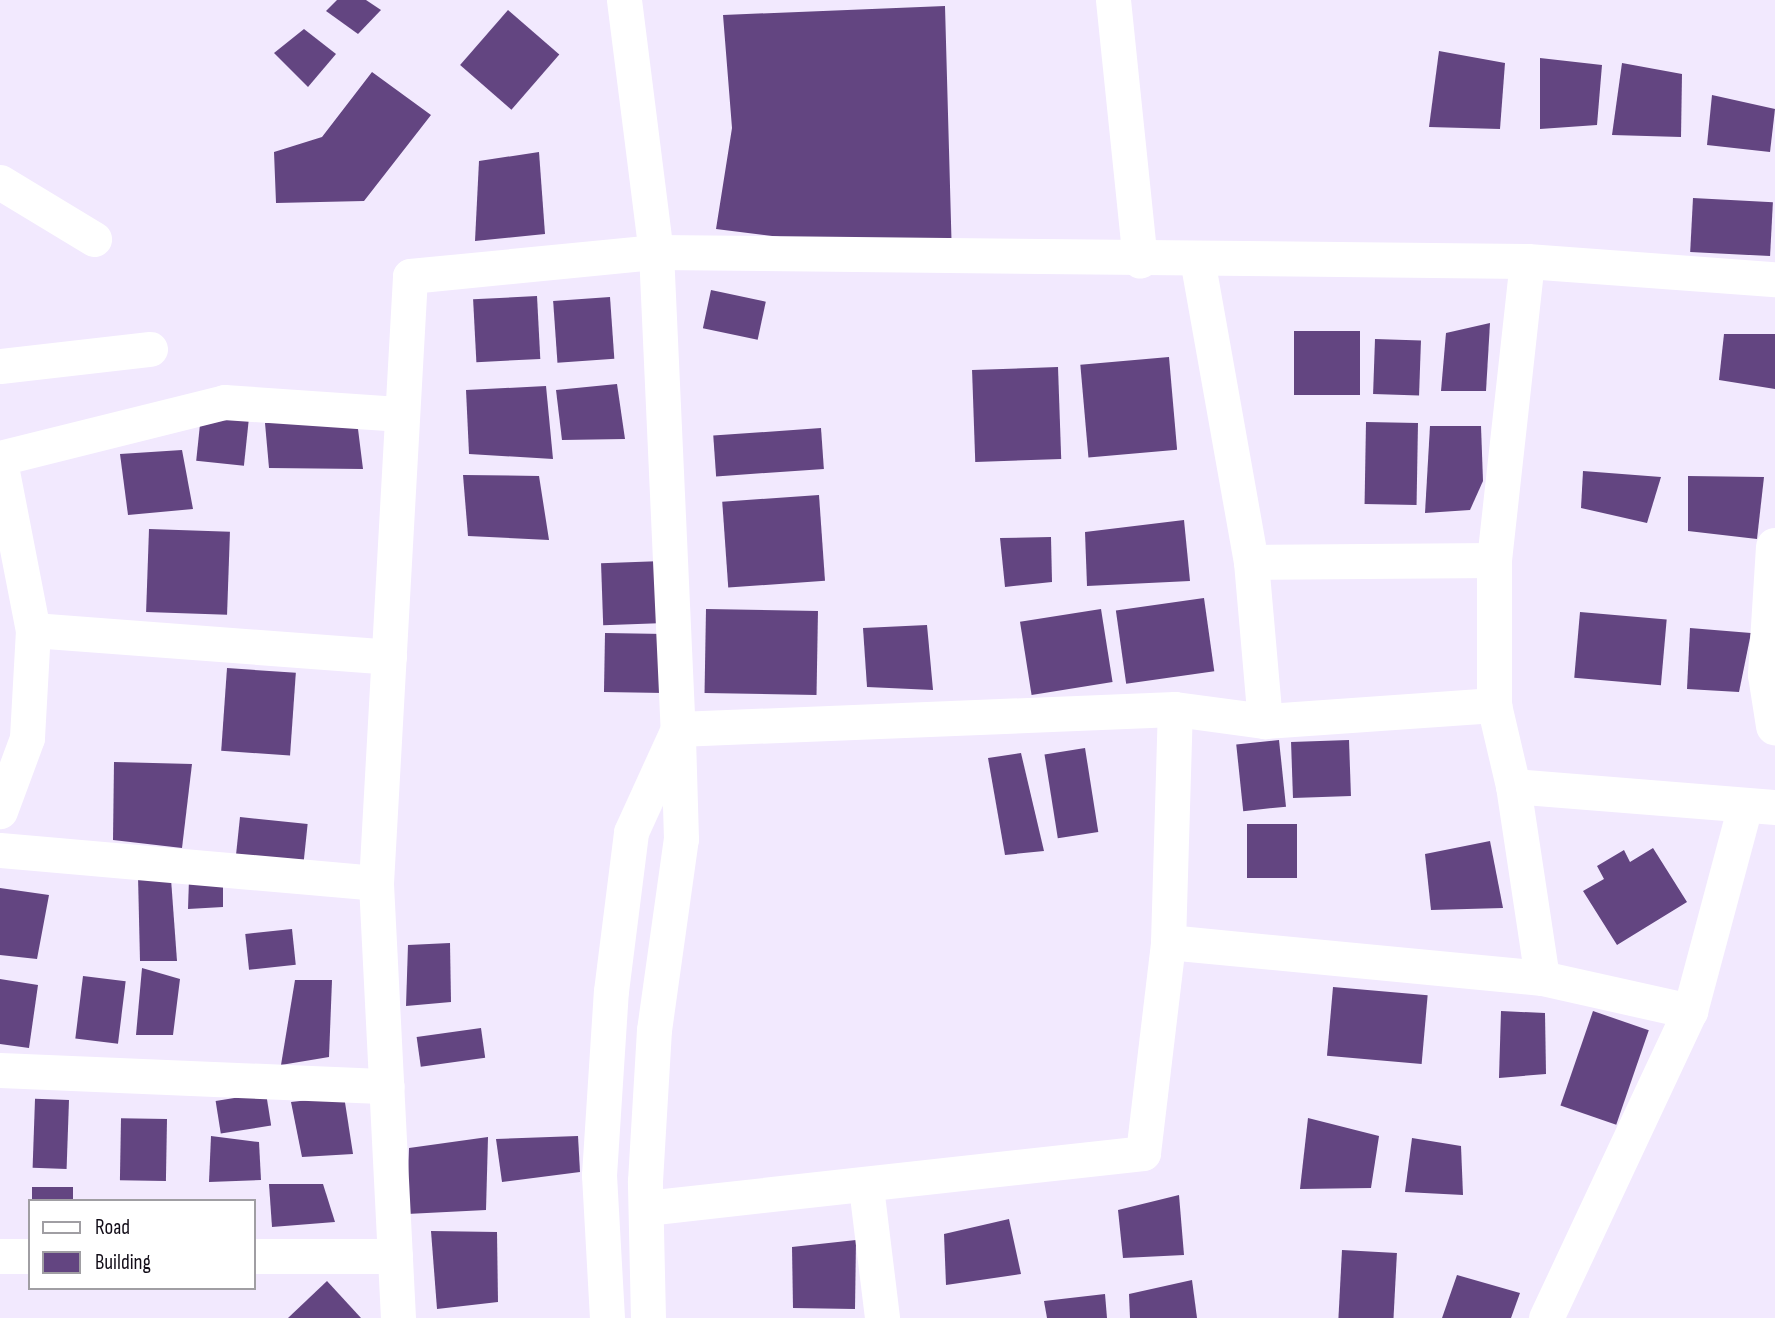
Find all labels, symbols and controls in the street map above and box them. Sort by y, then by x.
legend [28,1199,256,1290]
text: Road [95,1215,130,1240]
text: Building [95,1250,151,1275]

